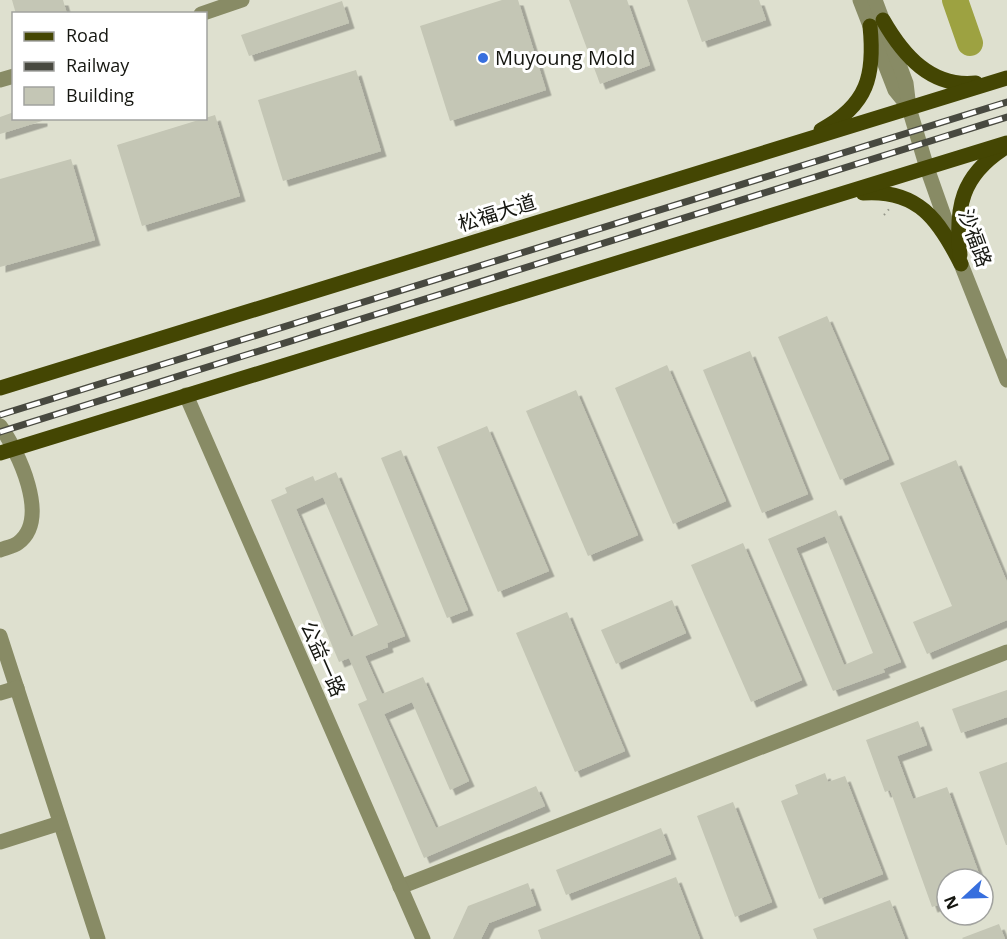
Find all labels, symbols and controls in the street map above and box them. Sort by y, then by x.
legend [12,12,207,120]
text: Road [66,23,109,47]
place label: Muyoung Mold [495,44,635,71]
marker: Muyoung Mold [476,51,490,65]
text: Railway [66,53,130,77]
text: Building [66,83,134,107]
street label: 松福大道 [455,188,539,237]
street label: 沙福路 [953,205,998,271]
street label: 公益一路 [295,617,352,701]
north arrow [935,867,995,927]
text: N [938,892,964,913]

